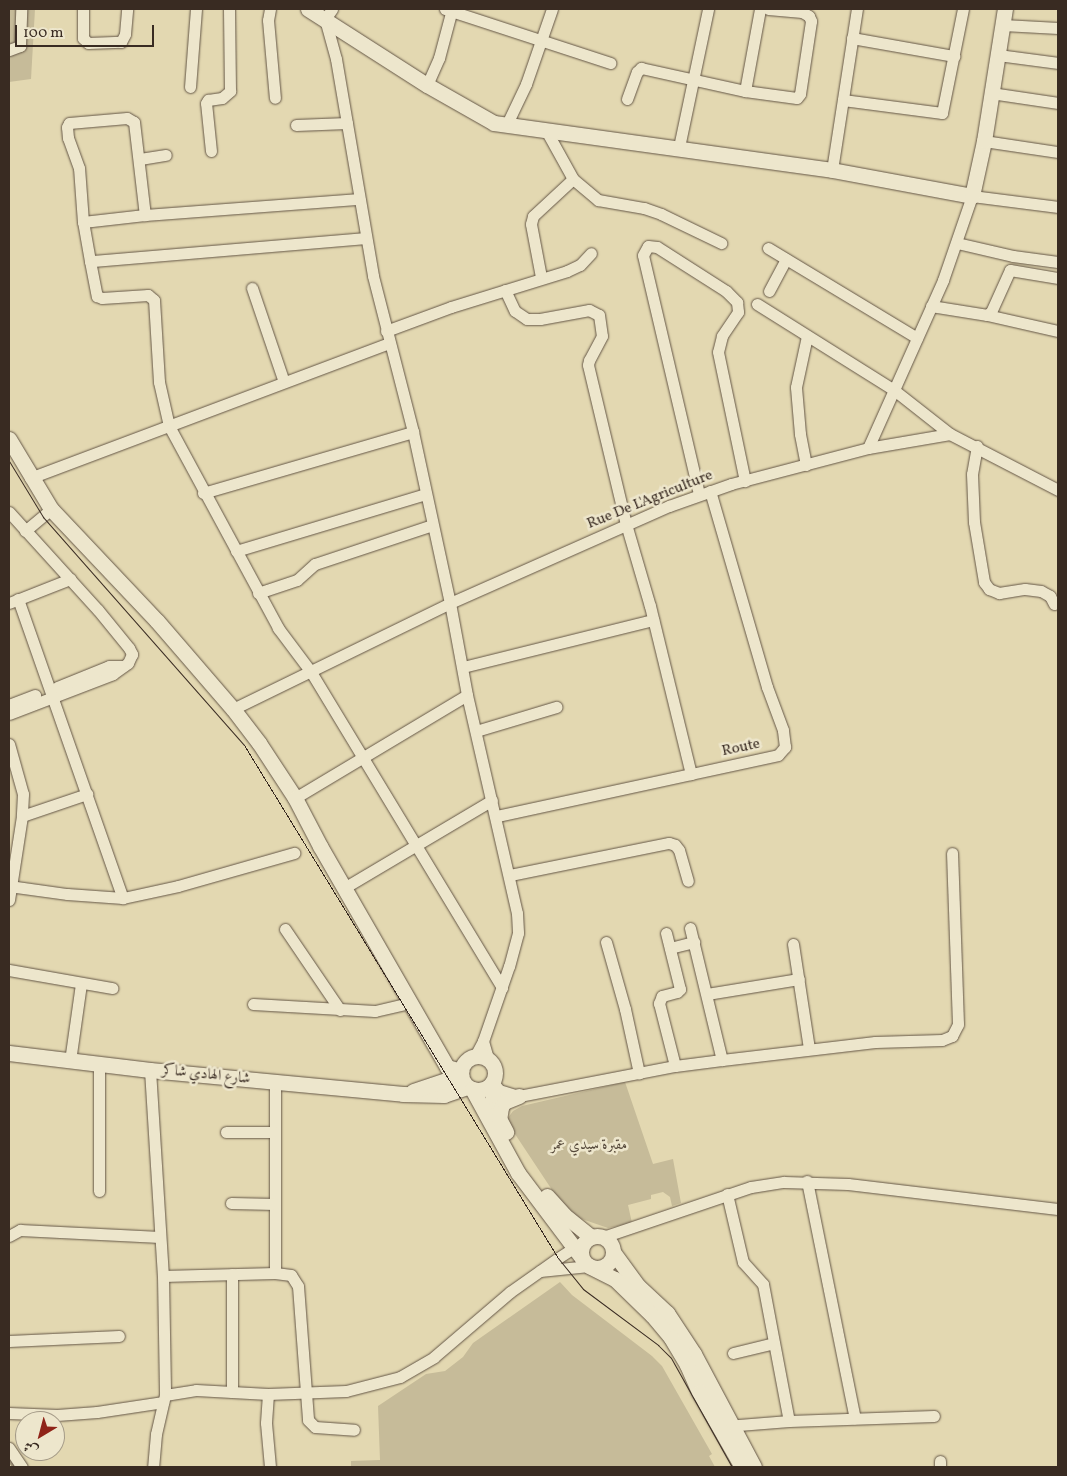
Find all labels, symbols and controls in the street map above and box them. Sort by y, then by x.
scale bar [18,15,156,47]
text: 100 m [23,23,63,44]
street label: Rue De L'Agriculture [584,467,716,533]
street label: Route [720,735,762,761]
street label: شارع الهادي شاكر [161,1061,251,1089]
park label: مقبرة سيدي عمر [550,1137,628,1155]
north arrow [15,1411,65,1461]
text: ش [20,1436,43,1459]

